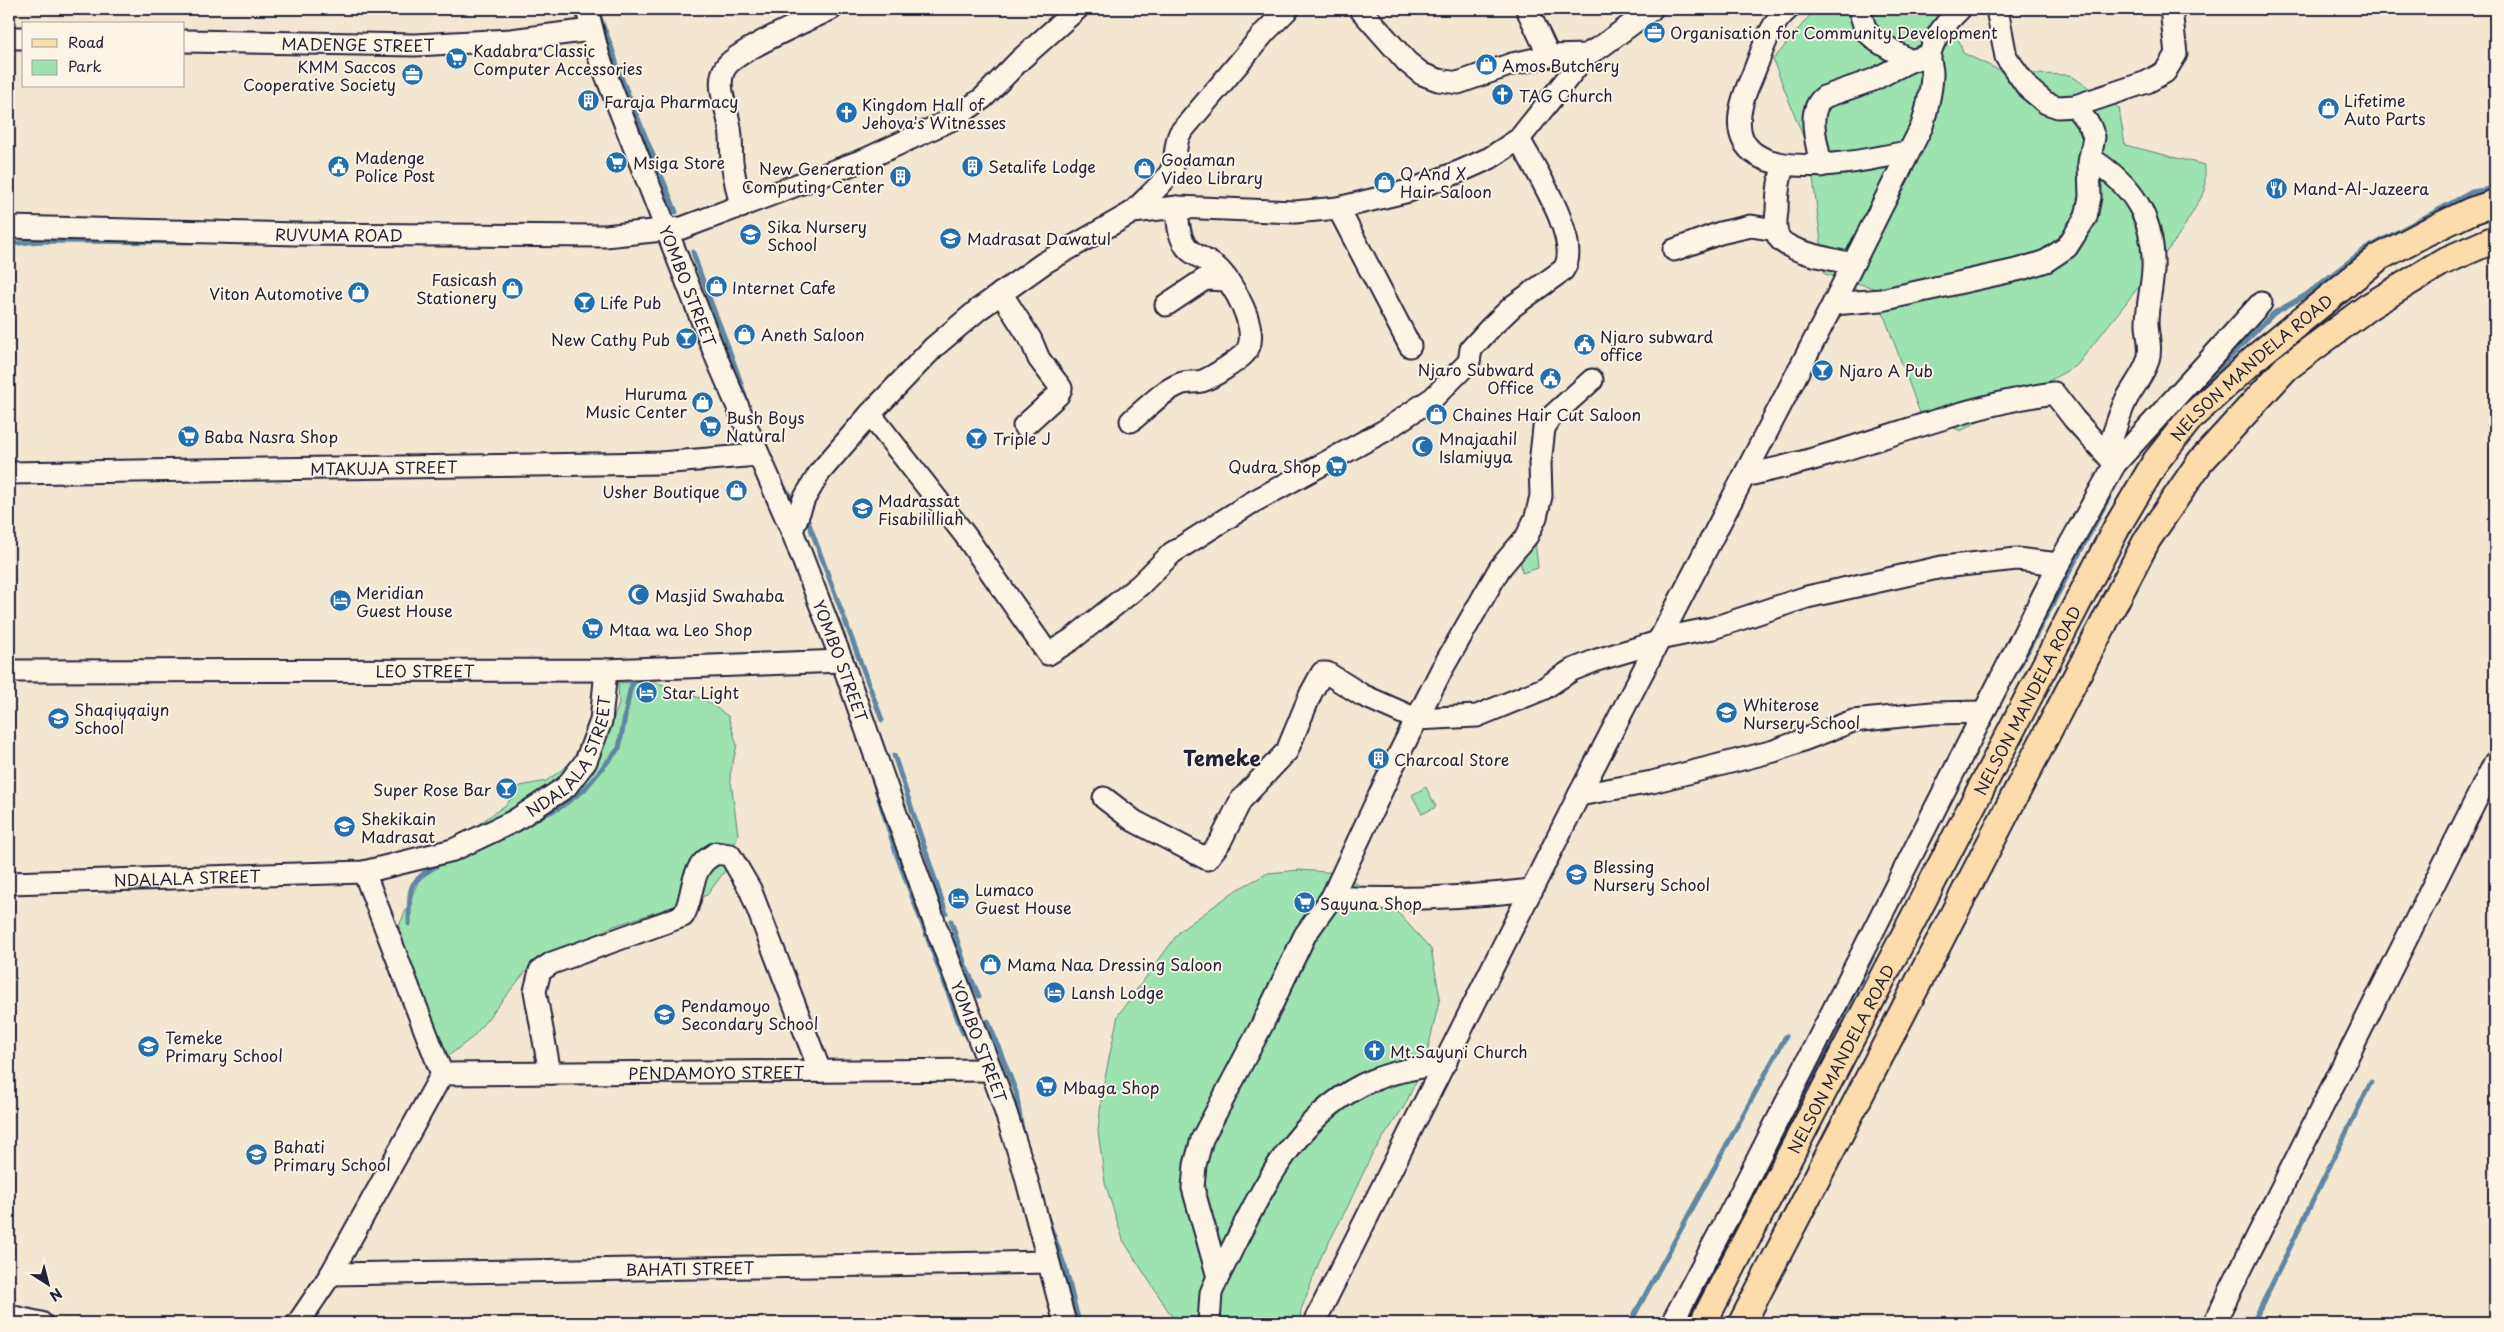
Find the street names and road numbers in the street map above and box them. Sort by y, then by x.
street label: MADENGE STREET [281,31,435,57]
street label: RUVUMA ROAD [275,221,403,247]
street label: YOMBO STREET [654,222,723,350]
street label: NELSON MANDELA ROAD [2164,288,2337,446]
street label: MTAKUJA STREET [310,454,458,480]
street label: YOMBO STREET [808,596,875,725]
street label: NELSON MANDELA ROAD [1968,601,2086,799]
street label: LEO STREET [375,658,475,682]
street label: NDALALA STREET [521,694,615,822]
street label: NDALALA STREET [113,863,261,892]
street label: NELSON MANDELA ROAD [1781,960,1900,1158]
street label: YOMBO STREET [946,977,1014,1105]
street label: PENDAMOYO STREET [628,1059,804,1085]
street label: BAHATI STREET [625,1255,755,1281]

